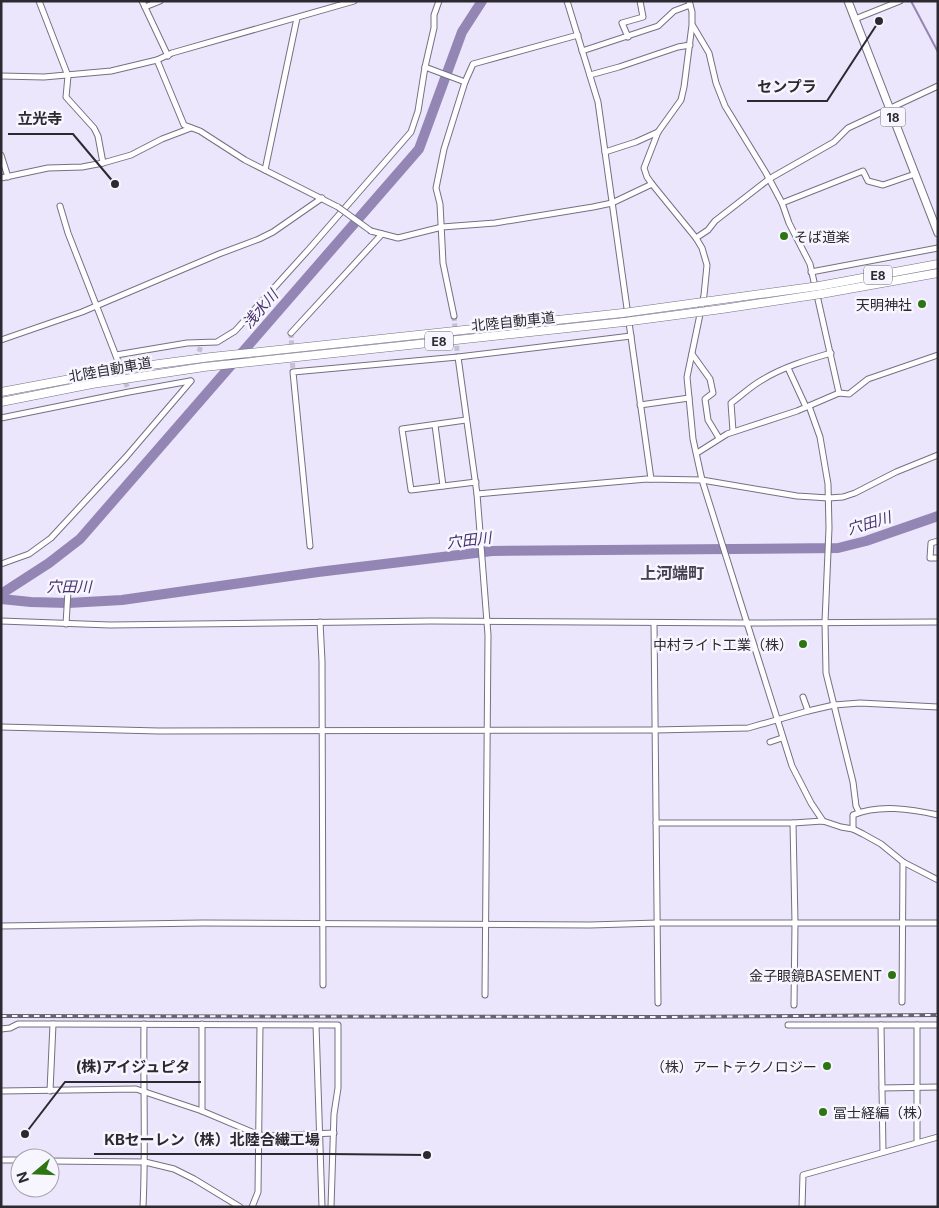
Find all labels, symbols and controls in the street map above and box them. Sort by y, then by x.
callout: センプラ [747,71,827,101]
text: センプラ [757,77,817,96]
callout: 立光寺 [8,104,73,134]
road number: 18 [880,108,906,126]
text: 立光寺 [17,109,63,128]
place label: そば道楽 [794,228,850,245]
marker: そば道楽 [778,230,790,242]
road number: E8 [864,266,892,284]
water label: 浅水川 [238,284,283,332]
place label: 天明神社 [856,296,912,313]
marker: 天明神社 [916,298,928,310]
street label: 北陸自動車道 [470,308,556,334]
road number: E8 [425,332,453,351]
street label: 北陸自動車道 [67,353,153,385]
water label: 穴田川 [845,507,895,539]
water label: 穴田川 [446,528,494,552]
district label: 上河端町 [640,563,704,583]
water label: 穴田川 [46,577,93,596]
place label: 中村ライト工業（株） [653,636,793,653]
marker: 中村ライト工業（株） [797,638,809,650]
place label: 金子眼鏡BASEMENT [749,967,882,984]
marker: 金子眼鏡BASEMENT [886,969,898,981]
callout: (株)アイジュピタ [65,1052,201,1082]
text: (株)アイジュピタ [76,1057,190,1076]
place label: （株）アートテクノロジー [651,1058,817,1075]
marker: （株）アートテクノロジー [821,1060,833,1072]
place label: 冨士経編（株） [833,1104,931,1121]
marker: 冨士経編（株） [817,1106,829,1118]
callout: KBセーレン（株）北陸合繊工場 [94,1124,330,1154]
text: KBセーレン（株）北陸合繊工場 [104,1130,320,1149]
north arrow [10,1148,60,1198]
text: N [12,1170,32,1185]

